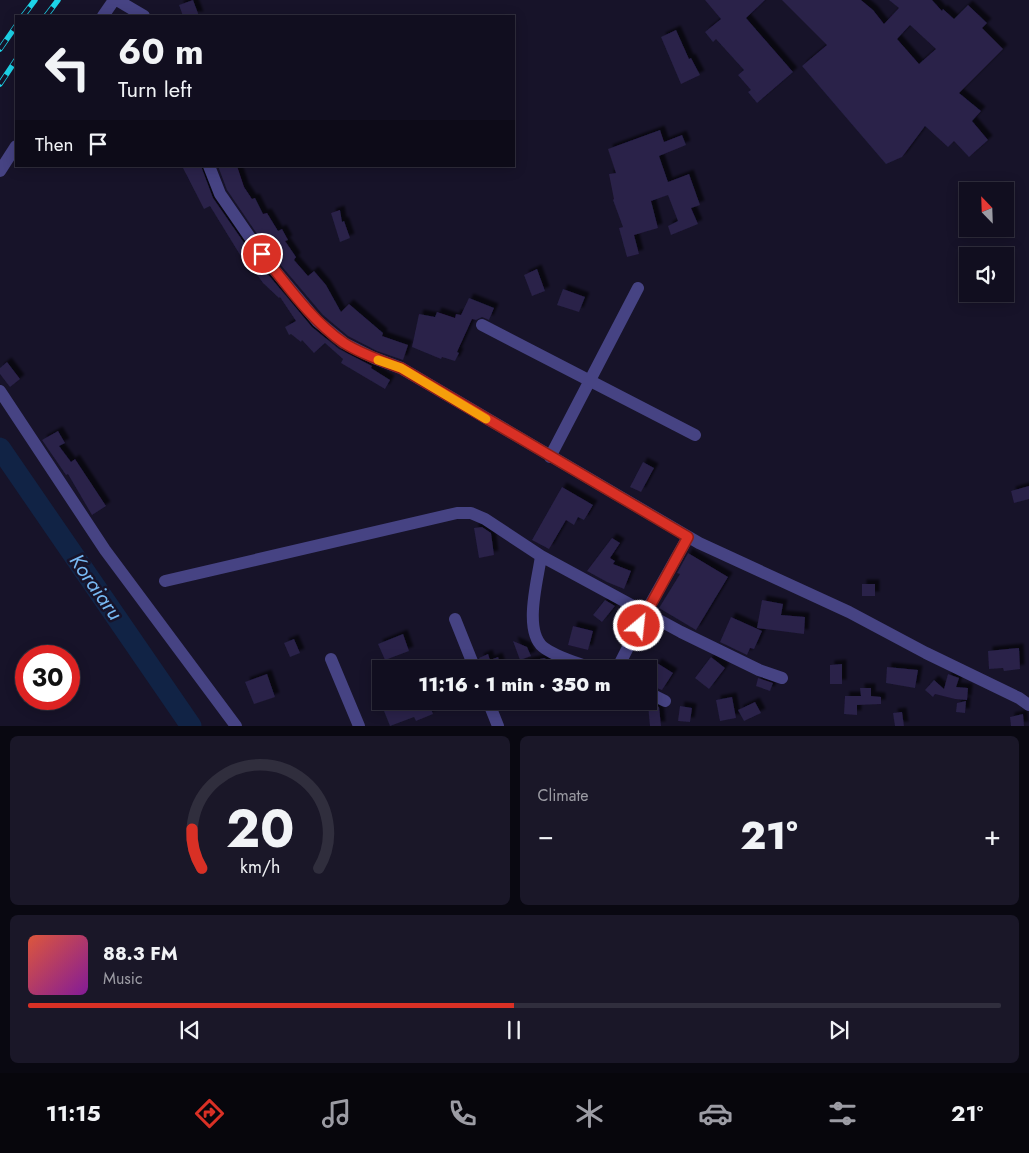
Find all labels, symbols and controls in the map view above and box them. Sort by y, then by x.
text: 60 m [118,27,204,77]
icon: left [35,35,100,100]
text: Turn left [118,73,192,105]
icon: arrive [84,130,112,158]
text: Then [35,131,74,158]
north arrow [959,182,1014,238]
map controls [959,182,1014,302]
pin [241,233,283,275]
icon: arrive [248,240,276,268]
button: sound [959,247,1014,302]
water label: Koraiaru [62,548,130,627]
position arrow [612,599,664,651]
speed limit sign: 30 [15,645,80,710]
text: 11:16 · 1 min · 350 m [418,671,611,698]
text: Climate [538,784,589,807]
text: 20 [225,791,294,867]
text: 21° [740,808,798,863]
text: − [538,815,554,856]
text: + [984,815,1001,856]
text: km/h [240,854,280,880]
text: 88.3 FM [103,940,178,967]
text: Music [103,967,143,990]
icon: previous [176,1016,204,1044]
icon: pause [500,1016,528,1044]
icon: next [825,1016,853,1044]
icon: directions [192,1096,227,1131]
icon: music [319,1096,354,1131]
icon: phone [445,1096,480,1131]
icon: climate [572,1096,607,1131]
icon: car [698,1096,733,1131]
icon: filters [825,1096,860,1131]
text: 11:15 [46,1097,101,1129]
text: 21° [951,1097,983,1129]

